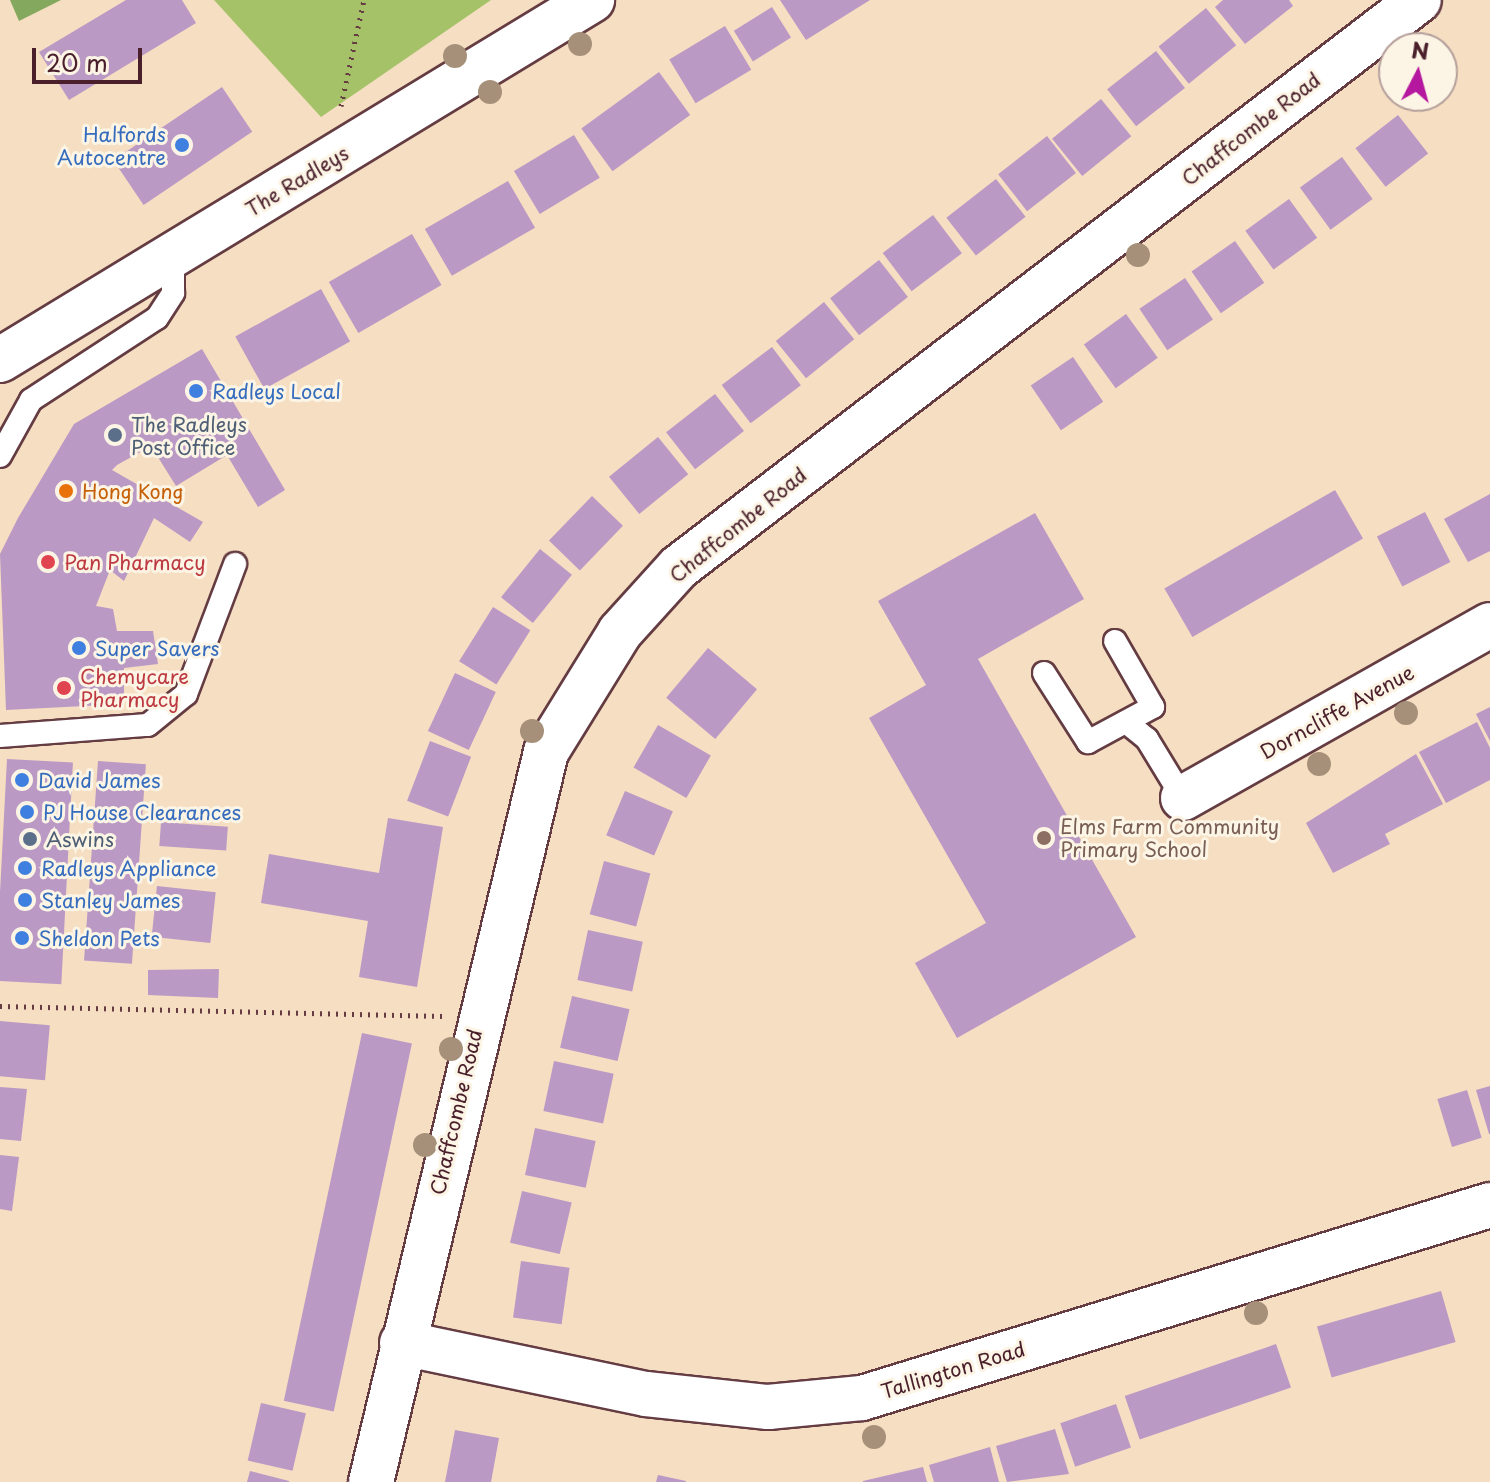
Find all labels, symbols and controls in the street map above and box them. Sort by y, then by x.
scale bar [36,32,146,82]
north arrow [1378,32,1458,112]
text: N [1410,32,1431,67]
text: 20 m [46,44,108,80]
street label: Chaffcombe Road [1176,67,1326,191]
place label: Halfords Autocentre [57,122,166,169]
marker: Halfords Autocentre [173,136,191,154]
street label: The Radleys [241,141,353,221]
place label: Radleys Local [212,379,342,403]
marker: Radleys Local [187,382,205,400]
place label: The Radleys Post Office [131,412,246,459]
marker: The Radleys Post Office [106,426,124,444]
street label: Chaffcombe Road [664,462,812,588]
place label: Hong Kong [82,479,186,503]
marker: Hong Kong [57,482,75,500]
place label: Pan Pharmacy [64,550,206,574]
marker: Pan Pharmacy [39,553,57,571]
place label: Super Savers [95,636,221,660]
marker: Super Savers [70,639,88,657]
street label: Dorncliffe Avenue [1256,660,1418,764]
place label: Chemycare Pharmacy [80,664,189,711]
marker: Chemycare Pharmacy [55,679,73,697]
place label: David James [38,768,161,792]
marker: David James [13,771,31,789]
place label: PJ House Clearances [43,800,243,824]
marker: PJ House Clearances [18,803,36,821]
place label: Elms Farm Community Primary School [1060,814,1280,861]
place label: Aswins [46,827,114,851]
marker: Elms Farm Community Primary School [1035,829,1053,847]
marker: Aswins [21,830,39,848]
place label: Radleys Appliance [41,856,217,880]
marker: Radleys Appliance [16,859,34,877]
place label: Stanley James [41,888,182,912]
marker: Stanley James [16,891,34,909]
place label: Sheldon Pets [38,926,160,950]
marker: Sheldon Pets [13,929,31,947]
street label: Chaffcombe Road [425,1025,487,1199]
street label: Tallington Road [878,1337,1028,1403]

